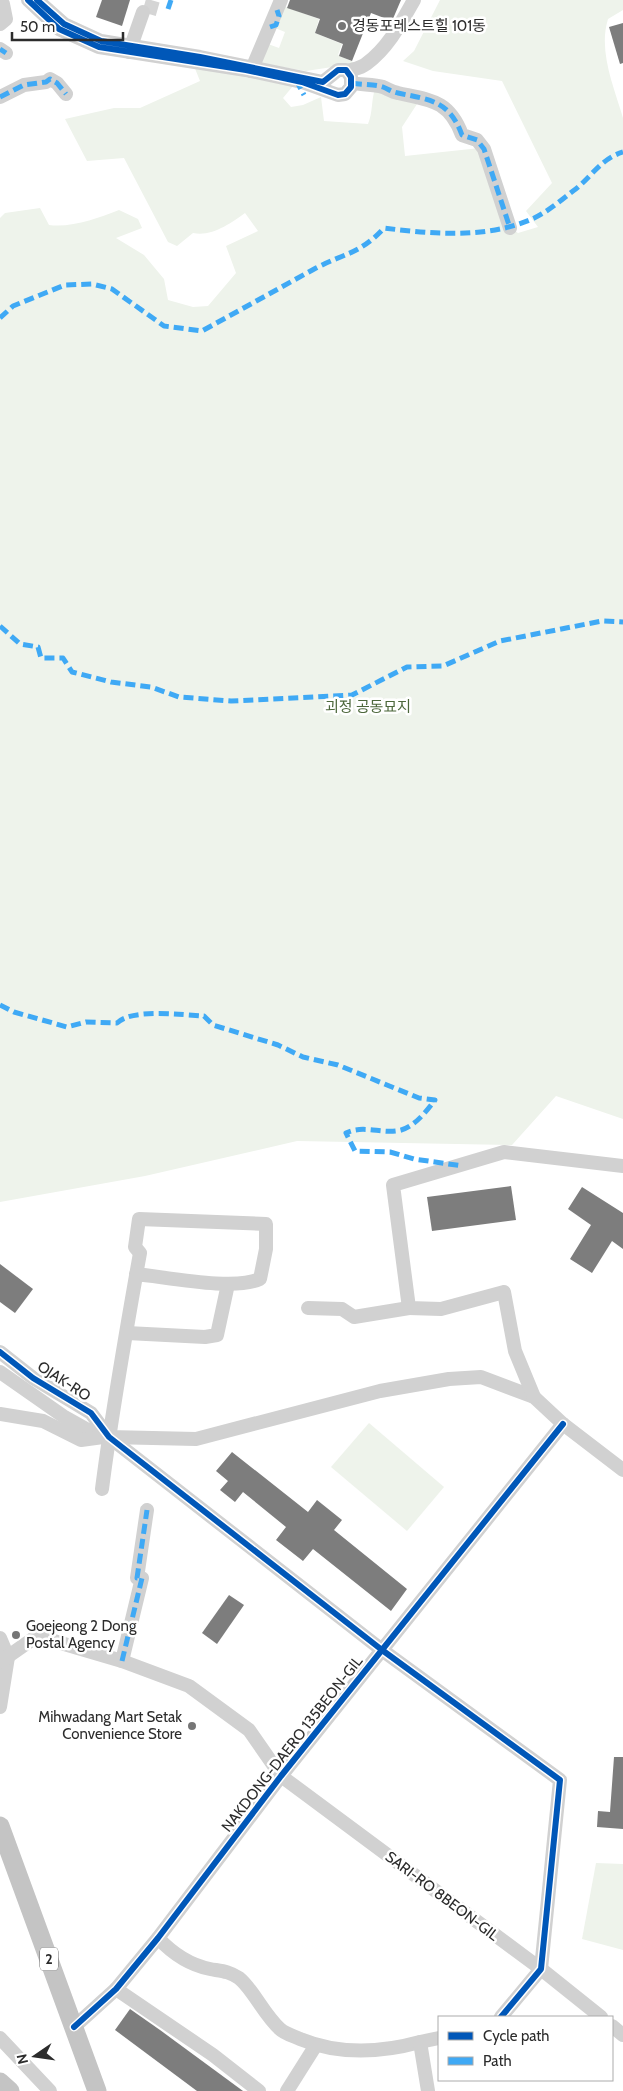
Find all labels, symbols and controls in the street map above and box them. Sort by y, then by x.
scale bar [12,10,124,42]
place label: 경동포레스트힐 101동 [352,17,486,35]
text: 50 m [20,18,55,36]
marker: 경동포레스트힐 101동 [336,20,348,32]
park label: 괴정 공동묘지 [325,698,411,716]
street label: OJAK-RO [34,1357,94,1405]
place label: Goejeong 2 Dong Postal Agency [26,1617,137,1652]
marker: Goejeong 2 Dong Postal Agency [10,1629,22,1641]
street label: NAKDONG-DAERO 135BEON-GIL [218,1652,367,1835]
place label: Mihwadang Mart Setak Convenience Store [38,1708,182,1743]
marker: Mihwadang Mart Setak Convenience Store [186,1720,198,1732]
street label: SARI-RO 8BEON-GIL [382,1848,503,1945]
road number: 2 [40,1948,58,1970]
legend [438,2016,613,2081]
text: Cycle path [483,2027,549,2045]
north arrow [10,2031,60,2081]
text: N [12,2052,32,2066]
text: Path [483,2052,512,2070]

